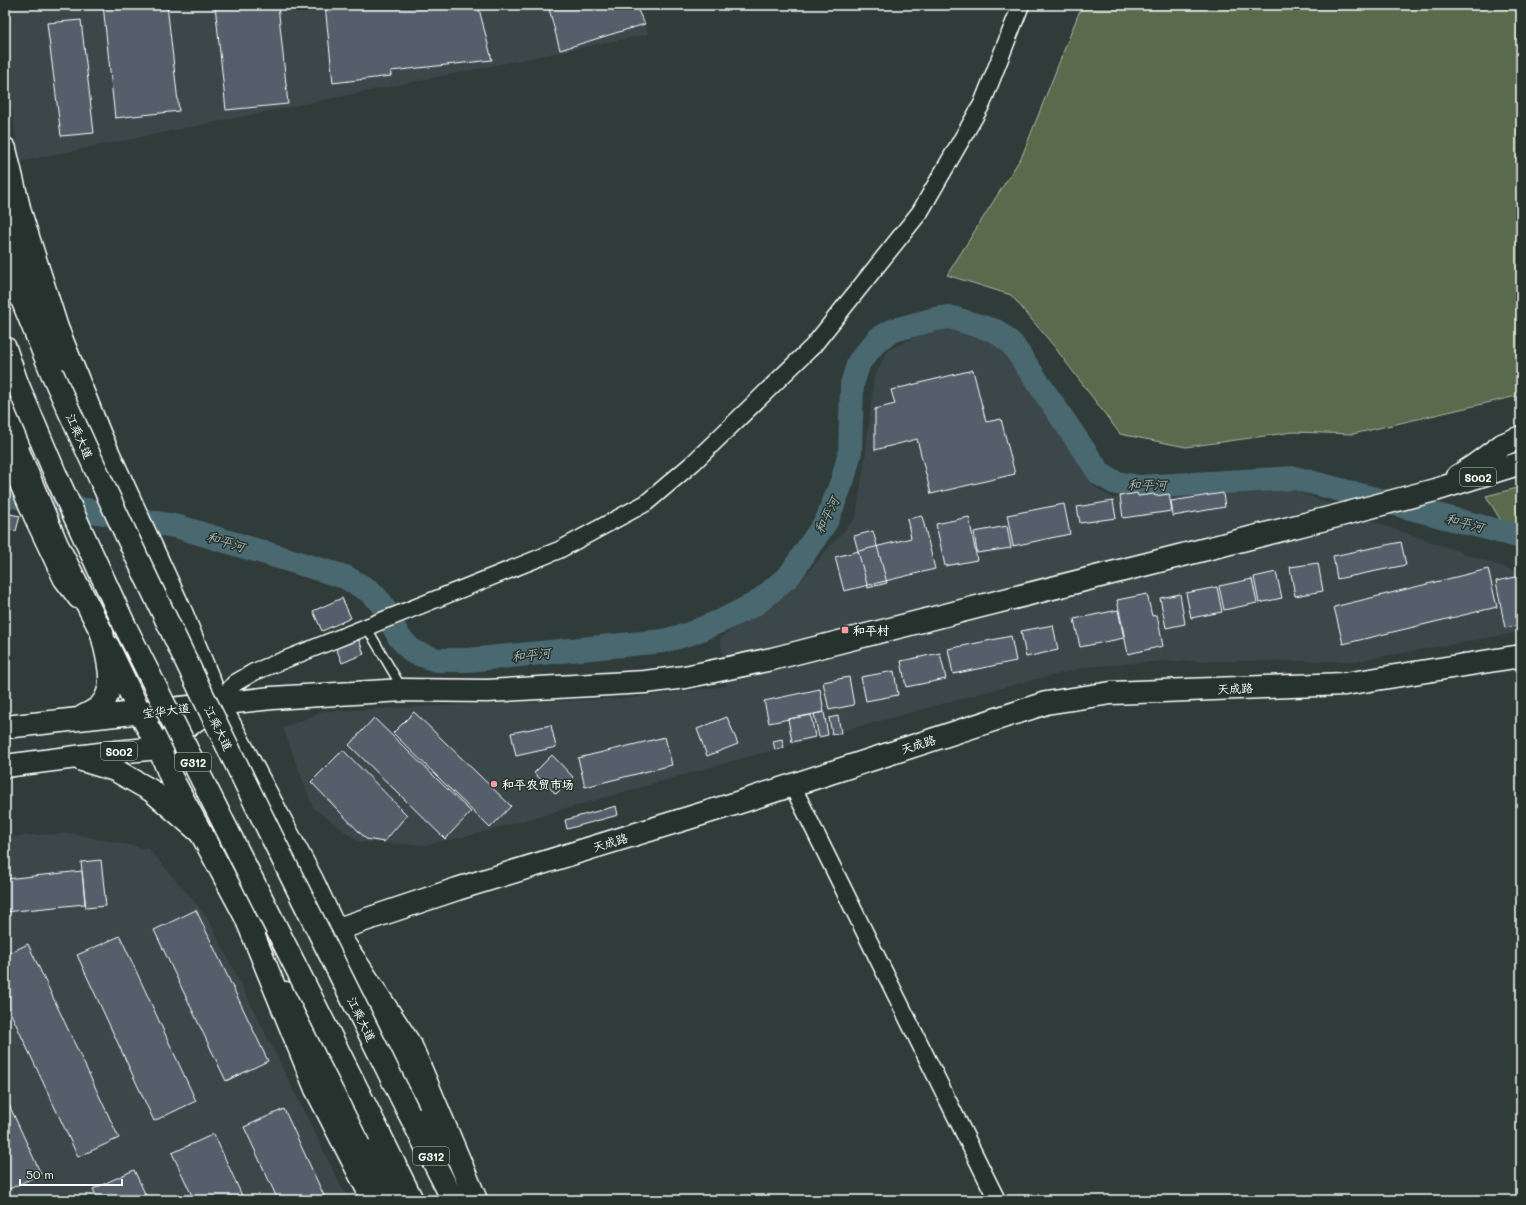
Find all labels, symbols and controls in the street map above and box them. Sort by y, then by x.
street label: 江乘大道 [63,411,97,461]
road number: S002 [1460,468,1496,486]
water label: 和平河 [1127,475,1169,493]
water label: 和平河 [810,492,843,536]
water label: 和平河 [1444,509,1488,536]
water label: 和平河 [205,527,249,555]
place label: 和平村 [853,622,889,638]
marker: 和平村 [840,625,850,635]
water label: 和平河 [511,643,553,664]
street label: 天成路 [1217,679,1253,697]
street label: 宝华大道 [141,699,191,721]
street label: 江乘大道 [201,703,237,753]
street label: 天成路 [898,731,938,757]
road number: S002 [101,742,137,760]
road number: G312 [175,753,211,771]
place label: 和平农贸市场 [502,776,574,792]
marker: 和平农贸市场 [489,779,499,789]
street label: 天成路 [590,829,630,855]
street label: 江乘大道 [344,994,380,1044]
road number: G312 [413,1147,449,1165]
scale bar [20,1161,122,1187]
text: 50 m [26,1166,54,1182]

